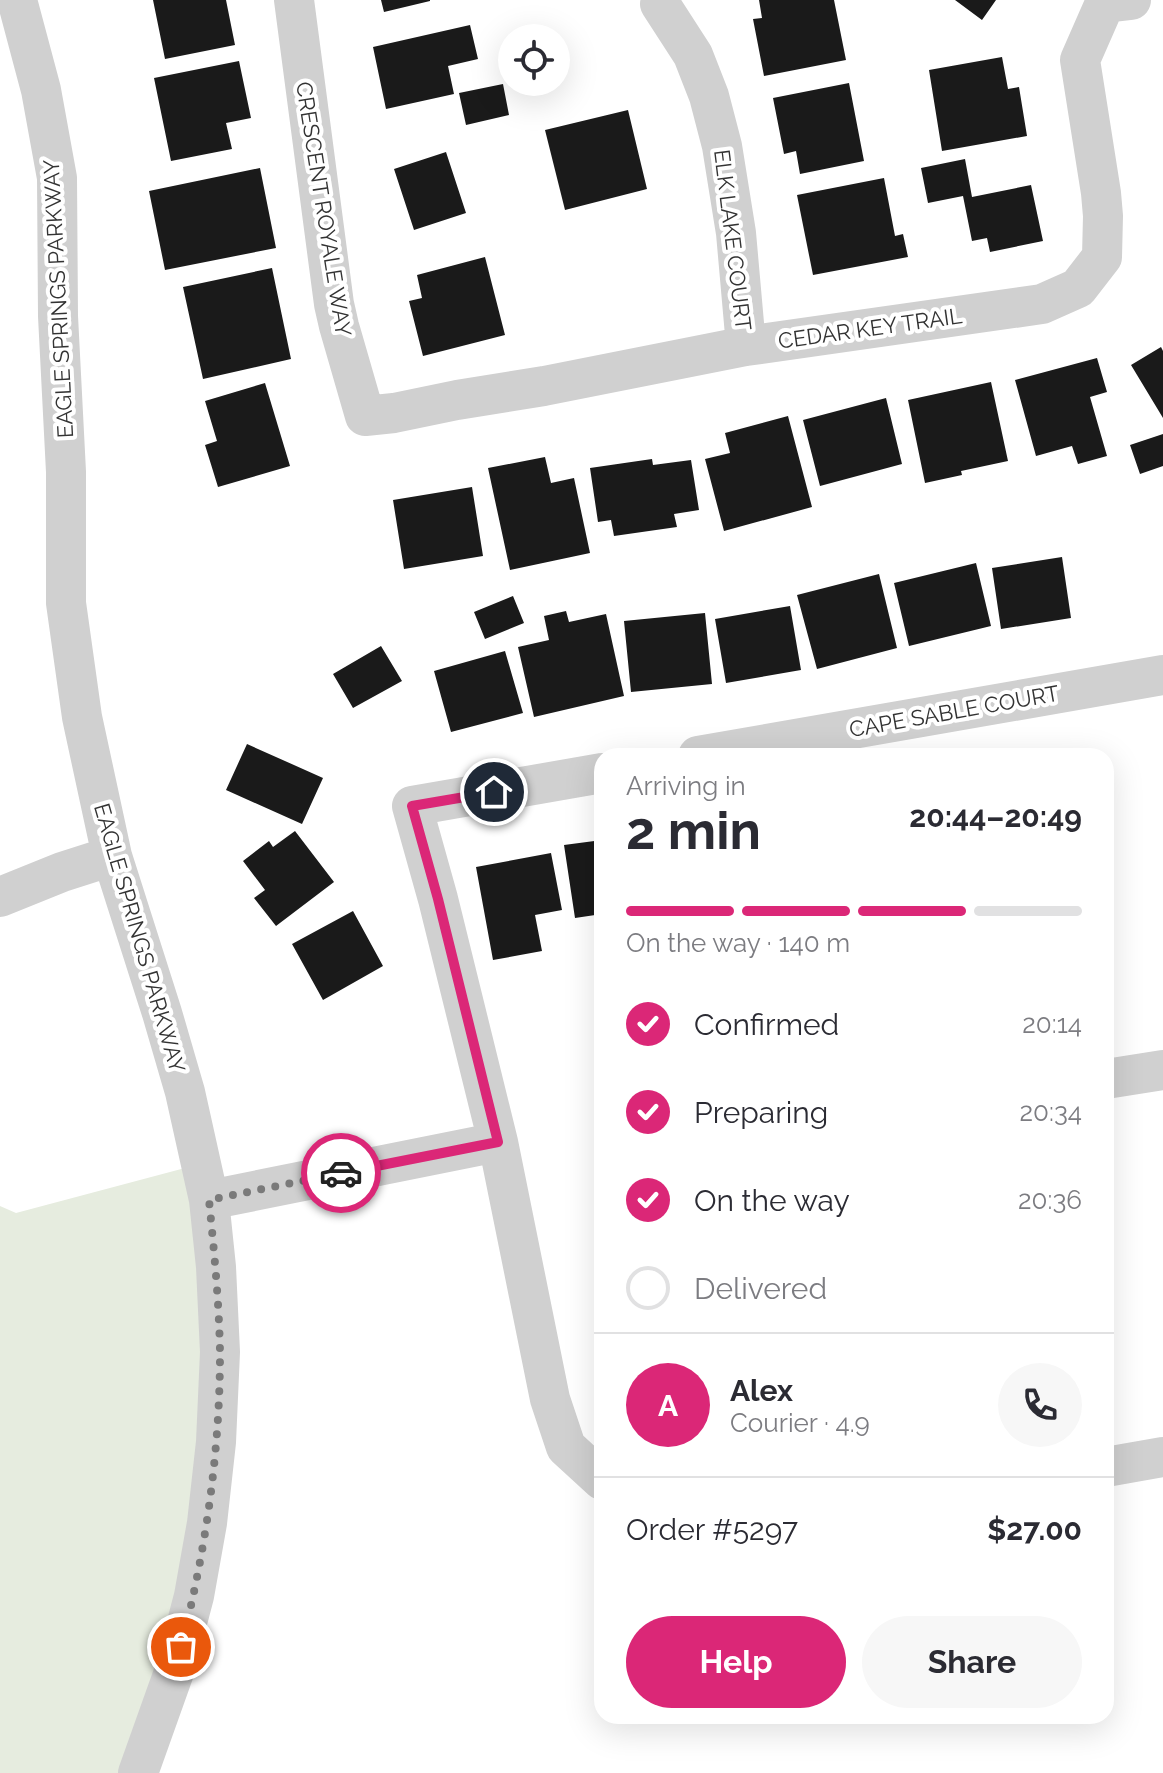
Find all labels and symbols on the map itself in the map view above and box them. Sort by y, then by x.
street label: CRESCENT ROYALE WAY [291,80,357,338]
street label: ELK LAKE COURT [709,148,757,333]
street label: EAGLE SPRINGS PARKWAY [38,159,78,439]
street label: CEDAR KEY TRAIL [776,302,964,354]
street label: CAPE SABLE COURT [847,680,1061,742]
pin [460,758,528,826]
street label: EAGLE SPRINGS PARKWAY [89,800,191,1076]
courier [301,1133,381,1213]
pin [147,1613,215,1681]

